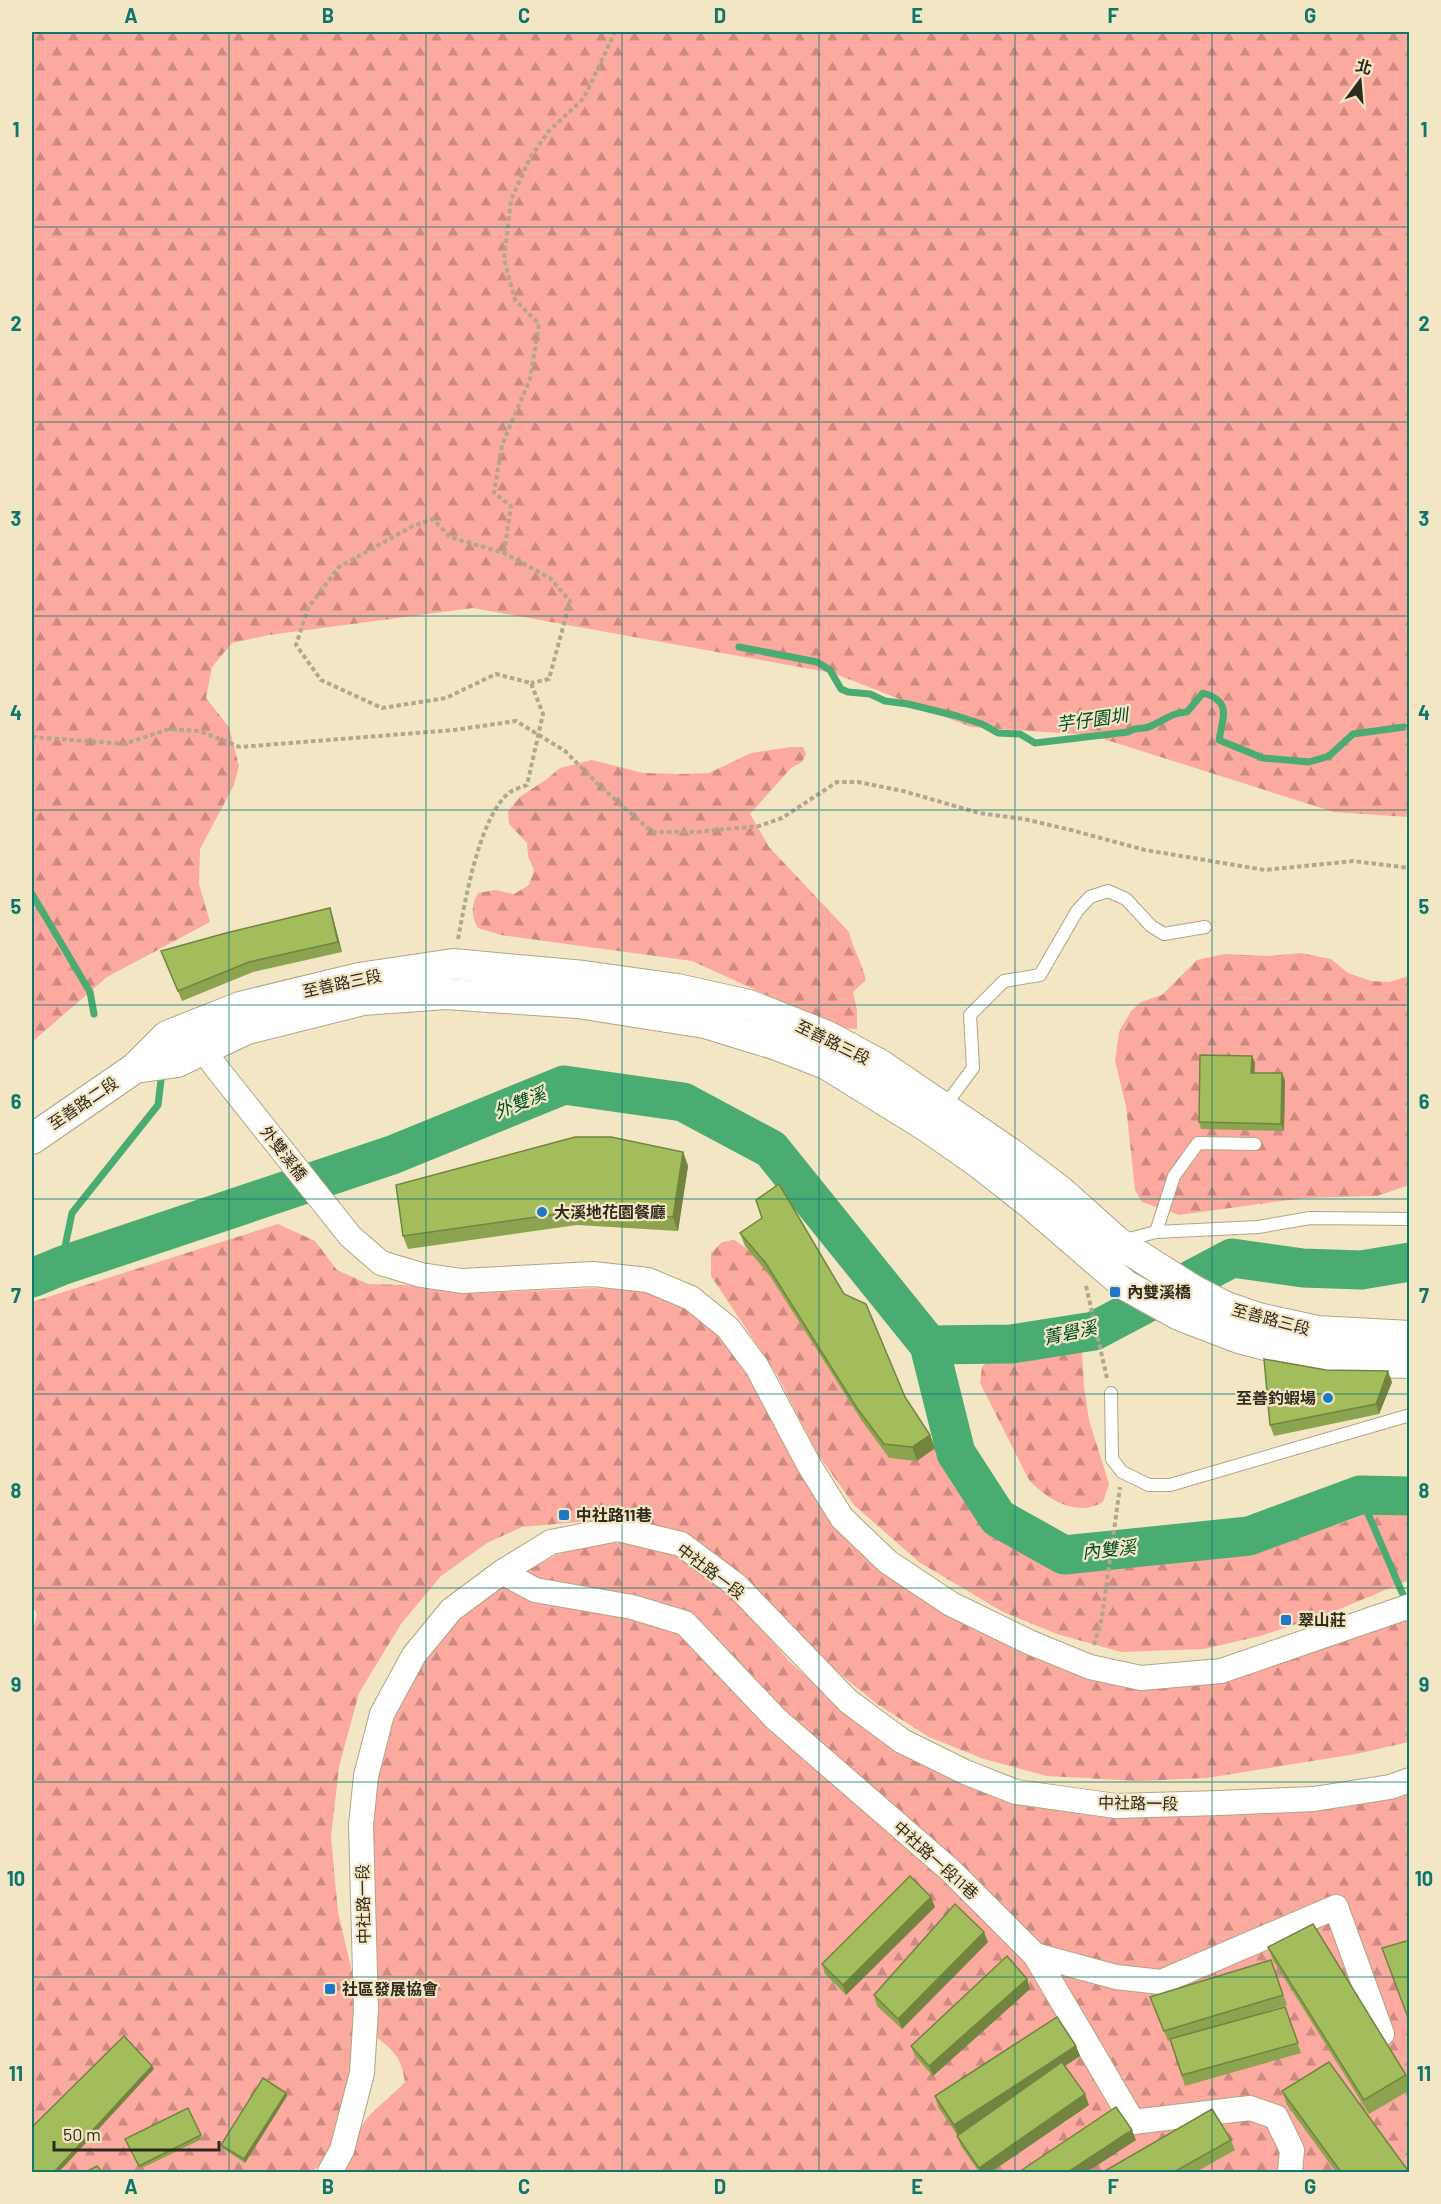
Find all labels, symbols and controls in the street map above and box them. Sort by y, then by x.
text: A [124,3,138,27]
text: B [322,3,334,27]
text: C [518,3,530,27]
text: D [714,3,726,27]
text: E [911,3,923,27]
text: F [1107,3,1119,27]
text: G [1304,3,1316,27]
north arrow [1330,51,1390,111]
text: 北 [1354,55,1375,77]
text: 1 [12,117,20,141]
text: 1 [1420,117,1428,141]
text: 2 [10,311,22,335]
text: 2 [1418,311,1430,335]
text: 3 [11,506,21,530]
text: 3 [1419,506,1429,530]
text: 4 [10,700,22,724]
text: 4 [1418,700,1430,724]
water label: 芋仔園圳 [1055,703,1132,735]
text: 5 [11,894,22,918]
text: 5 [1419,894,1430,918]
street label: 至善路三段 [301,965,383,1000]
street label: 至善路三段 [793,1015,873,1068]
street label: 至善路二段 [44,1072,121,1133]
water label: 外雙溪 [490,1081,552,1122]
text: 6 [11,1089,22,1113]
text: 6 [1419,1089,1430,1113]
street label: 外雙溪橋 [257,1122,312,1184]
place label: 大溪地花園餐廳 [554,1202,666,1221]
marker: 大溪地花園餐廳 [535,1205,549,1219]
place label: 內雙溪橋 [1127,1282,1191,1301]
text: 7 [11,1283,21,1307]
text: 7 [1419,1283,1429,1307]
marker: 內雙溪橋 [1108,1285,1122,1299]
street label: 至善路三段 [1230,1299,1312,1338]
water label: 菁礐溪 [1041,1315,1101,1348]
place label: 至善釣蝦場 [1236,1388,1316,1407]
marker: 至善釣蝦場 [1321,1391,1335,1405]
text: 8 [11,1478,22,1502]
text: 8 [1419,1478,1430,1502]
place label: 中社路11巷 [576,1505,652,1524]
marker: 中社路11巷 [557,1508,571,1522]
water label: 內雙溪 [1081,1535,1140,1563]
street label: 中社路一段 [674,1539,749,1602]
place label: 翠山莊 [1298,1610,1346,1629]
marker: 翠山莊 [1279,1613,1293,1627]
text: 9 [11,1672,21,1696]
text: 9 [1419,1672,1429,1696]
street label: 中社路一段 [1098,1792,1178,1813]
street label: 中社路一段11巷 [890,1817,983,1903]
street label: 中社路一段 [352,1864,373,1944]
text: 10 [7,1866,25,1890]
text: 10 [1415,1866,1433,1890]
place label: 社區發展協會 [342,1979,438,1998]
marker: 社區發展協會 [323,1982,337,1996]
text: 11 [9,2061,23,2085]
text: 11 [1417,2061,1431,2085]
scale bar [54,2114,219,2152]
text: 50 m [63,2123,101,2145]
text: A [124,2174,138,2198]
text: B [322,2174,334,2198]
text: C [518,2174,530,2198]
text: D [714,2174,726,2198]
text: E [911,2174,923,2198]
text: F [1107,2174,1119,2198]
text: G [1304,2174,1316,2198]

